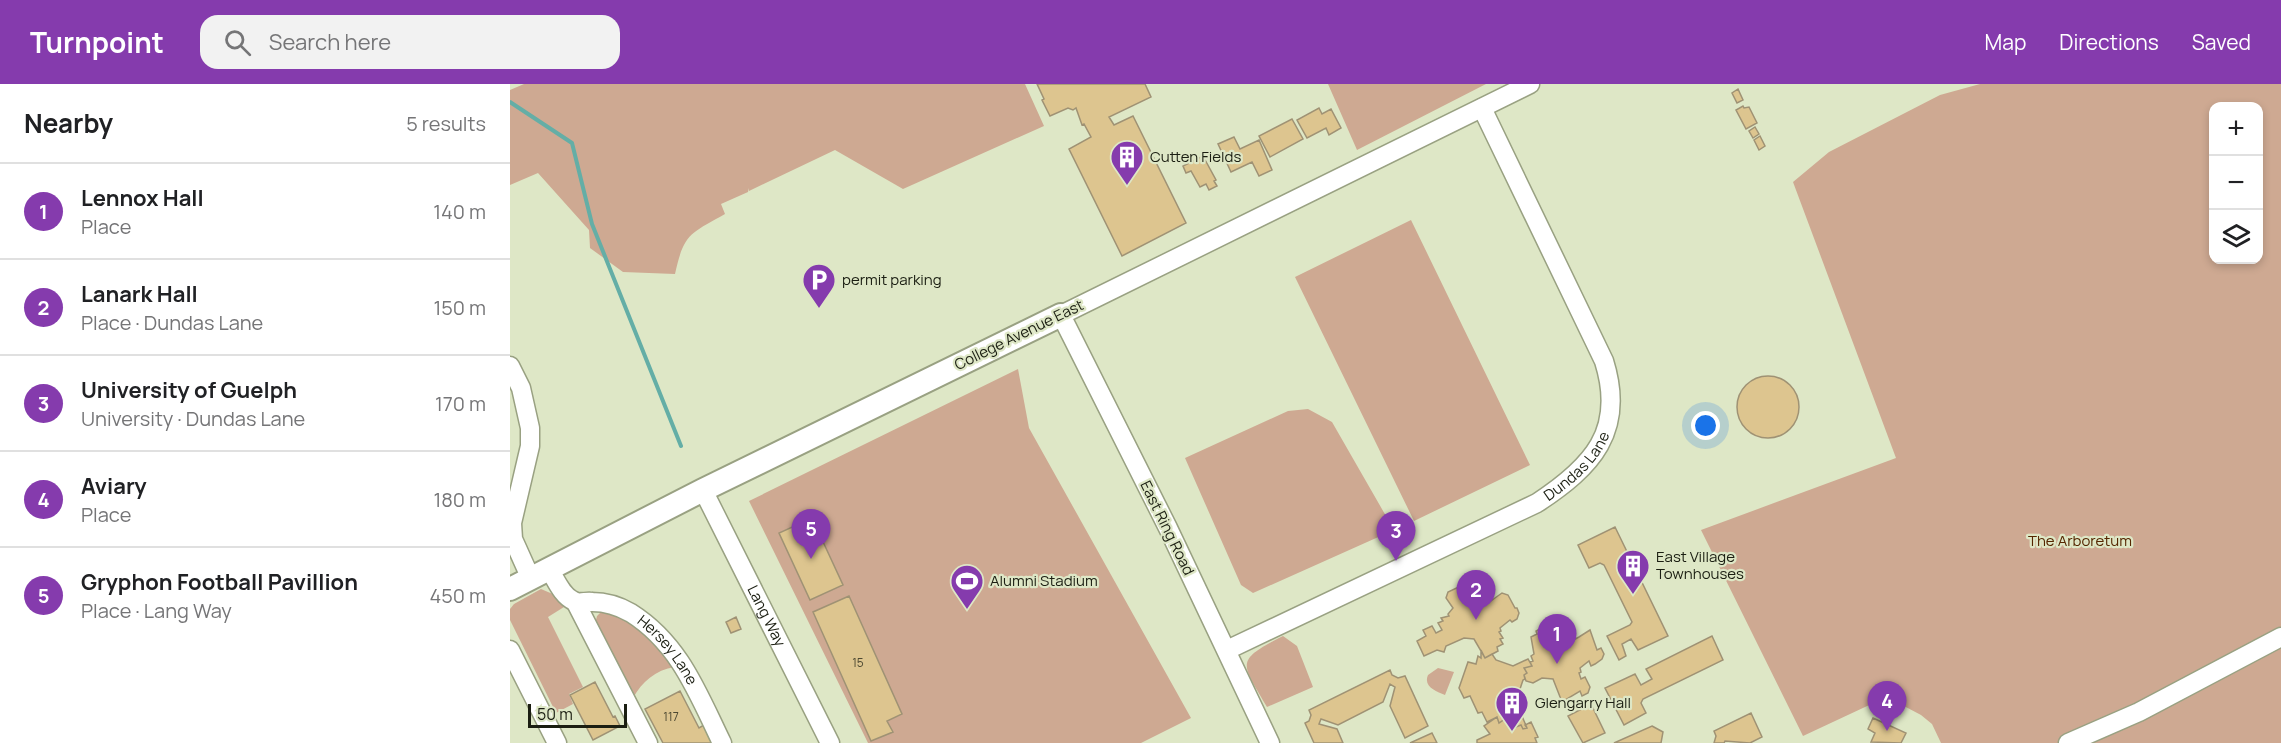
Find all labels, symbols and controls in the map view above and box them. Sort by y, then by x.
search box [200,15,620,69]
text: Turnpoint [30,23,164,61]
icon: search [221,26,254,59]
text: Search here [269,27,391,57]
text: Map [1985,28,2026,56]
text: Directions [2059,28,2159,56]
text: Saved [2192,28,2251,56]
map controls [2209,102,2263,264]
button: + [2209,102,2263,156]
text: Nearby [24,105,113,141]
text: 5 results [406,110,486,137]
building icon: Cutten Fields [1109,139,1145,186]
place label: Cutten Fields [1150,146,1241,167]
button: − [2209,156,2263,210]
text: Lennox Hall [81,183,204,213]
text: 1 [39,198,48,225]
text: 140 m [433,198,486,225]
button: layers [2209,210,2263,264]
text: Place [81,213,131,240]
parking icon: permit parking [801,262,837,309]
place label: permit parking [842,269,942,290]
text: Lanark Hall [81,279,198,309]
text: 2 [38,294,49,321]
text: 150 m [433,294,486,321]
street label: College Avenue East [951,294,1087,375]
text: Place · Dundas Lane [81,309,263,336]
text: University of Guelph [81,375,297,405]
text: 3 [38,390,49,417]
text: 170 m [435,390,486,417]
text: University · Dundas Lane [81,405,305,432]
your location [1691,411,1720,440]
street label: Dundas Lane [1539,428,1615,505]
text: Aviary [81,471,147,501]
street label: East Ring Road [1135,477,1199,579]
text: 4 [37,486,50,513]
text: 180 m [433,486,486,513]
text: Place [81,501,131,528]
pin: 5 [792,510,830,559]
pin: 3 [1376,512,1416,561]
park label: The Arboretum [2028,530,2132,551]
place label: East Village Townhouses [1656,546,1744,584]
building icon: East Village Townhouses [1615,548,1651,595]
sports icon: Alumni Stadium [949,563,985,610]
text: Gryphon Football Pavillion [81,567,358,597]
place label: Alumni Stadium [990,570,1098,591]
pin: 2 [1456,570,1496,620]
text: 5 [38,582,49,609]
text: 450 m [430,582,486,609]
street label: Lang Way [743,582,791,650]
text: Place · Lang Way [81,597,232,624]
street label: Hersey Lane [633,610,703,689]
pin: 1 [1538,614,1576,664]
house number: 15 [852,654,864,671]
pin: 4 [1868,682,1906,731]
building icon: Glengarry Hall [1494,685,1530,732]
place label: Glengarry Hall [1535,692,1631,713]
scale bar [528,701,627,728]
text: 50 m [537,703,573,725]
house number: 117 [663,708,679,725]

